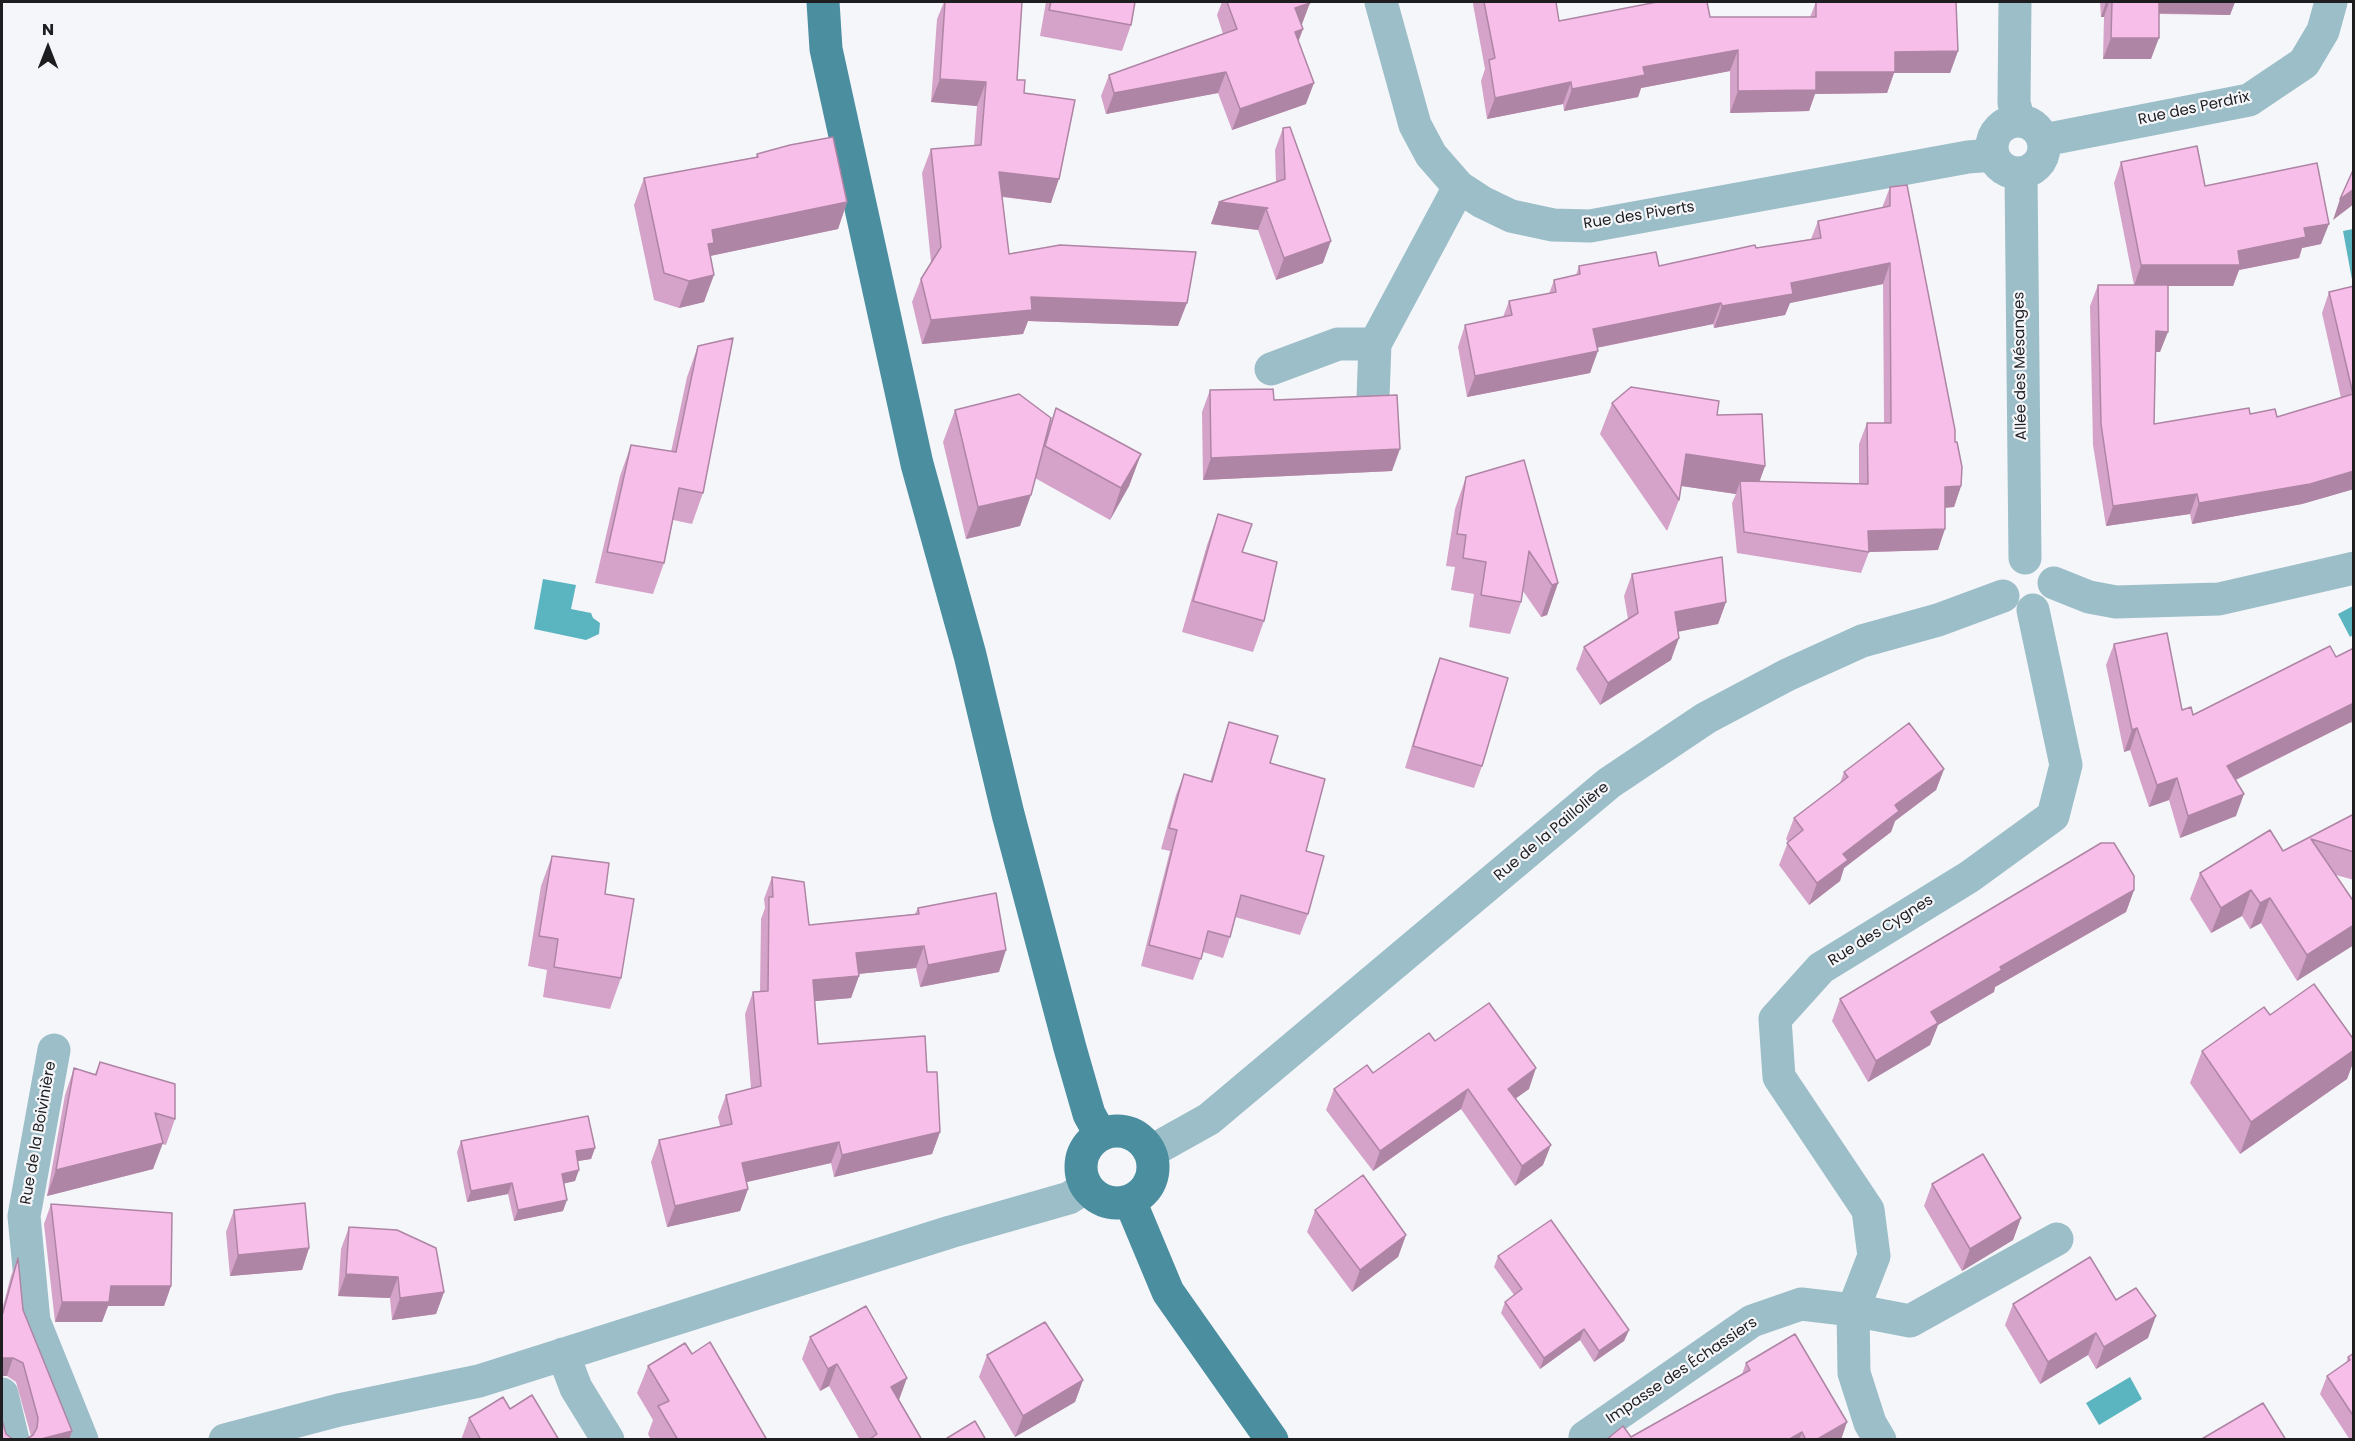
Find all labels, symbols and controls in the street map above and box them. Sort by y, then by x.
north arrow [18,18,78,78]
text: N [42,18,54,41]
street label: Rue des Perdrix [2137,88,2251,130]
street label: Rue des Piverts [1582,198,1696,234]
street label: Allée des Mésanges [2011,292,2031,440]
street label: Rue de la Paillolière [1491,779,1613,885]
street label: Rue des Cygnes [1825,892,1937,970]
street label: Rue de la Boivinière [18,1060,60,1206]
street label: Impasse des Échassiers [1603,1314,1761,1428]

